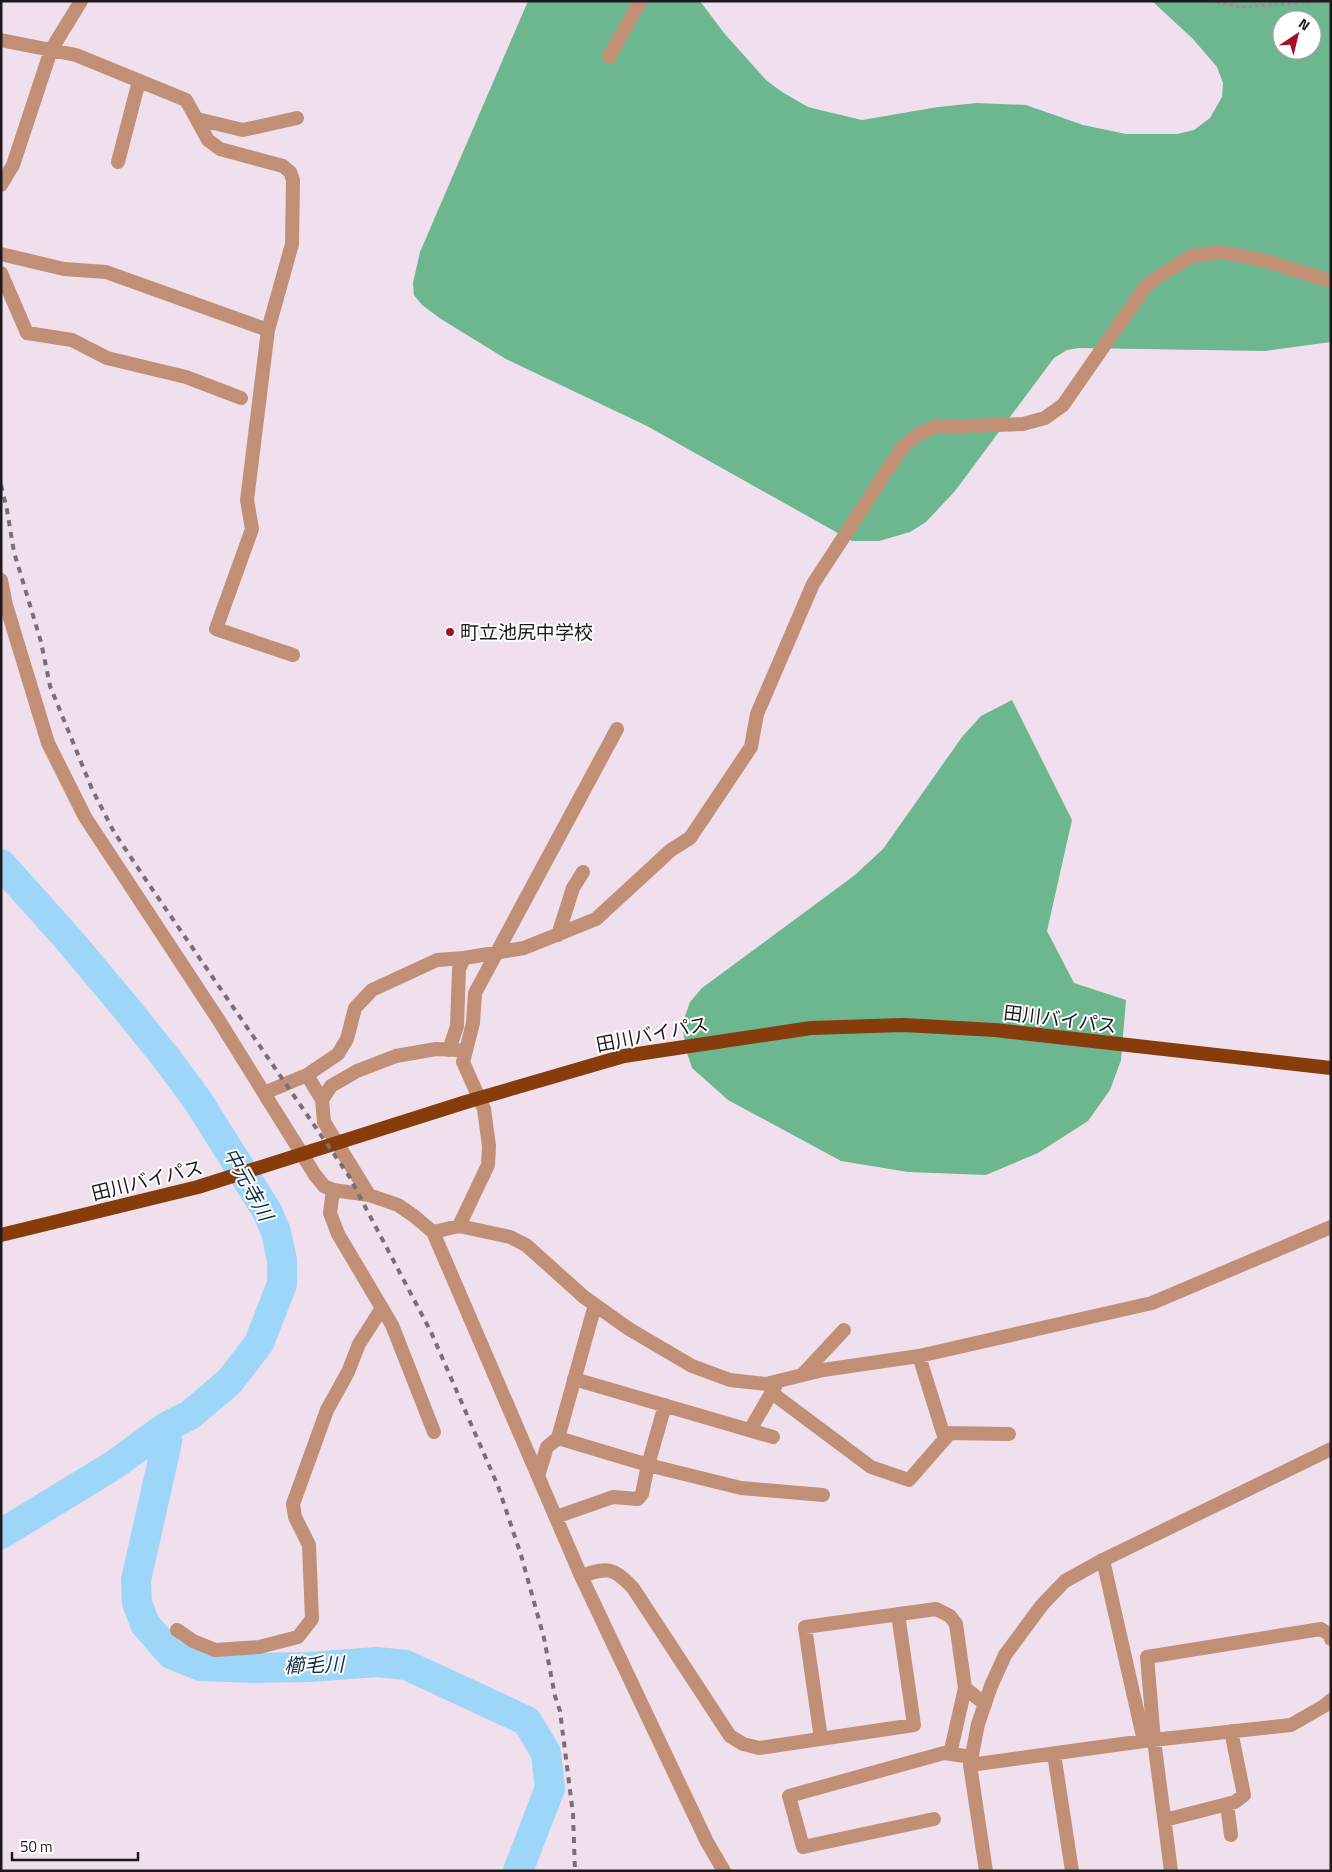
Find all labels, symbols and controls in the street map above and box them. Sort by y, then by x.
north arrow [1272,10,1322,60]
text: N [1295,13,1315,35]
place label: 町立池尻中学校 [460,617,593,646]
marker: 町立池尻中学校 [444,626,456,638]
street label: 田川バイパス [1002,997,1118,1040]
street label: 田川バイパス [593,1008,710,1059]
water label: 中元寺川 [215,1141,282,1228]
street label: 田川バイパス [88,1152,206,1207]
water label: 櫛毛川 [283,1648,347,1681]
scale bar [12,1830,139,1862]
text: 50 m [20,1835,53,1858]

